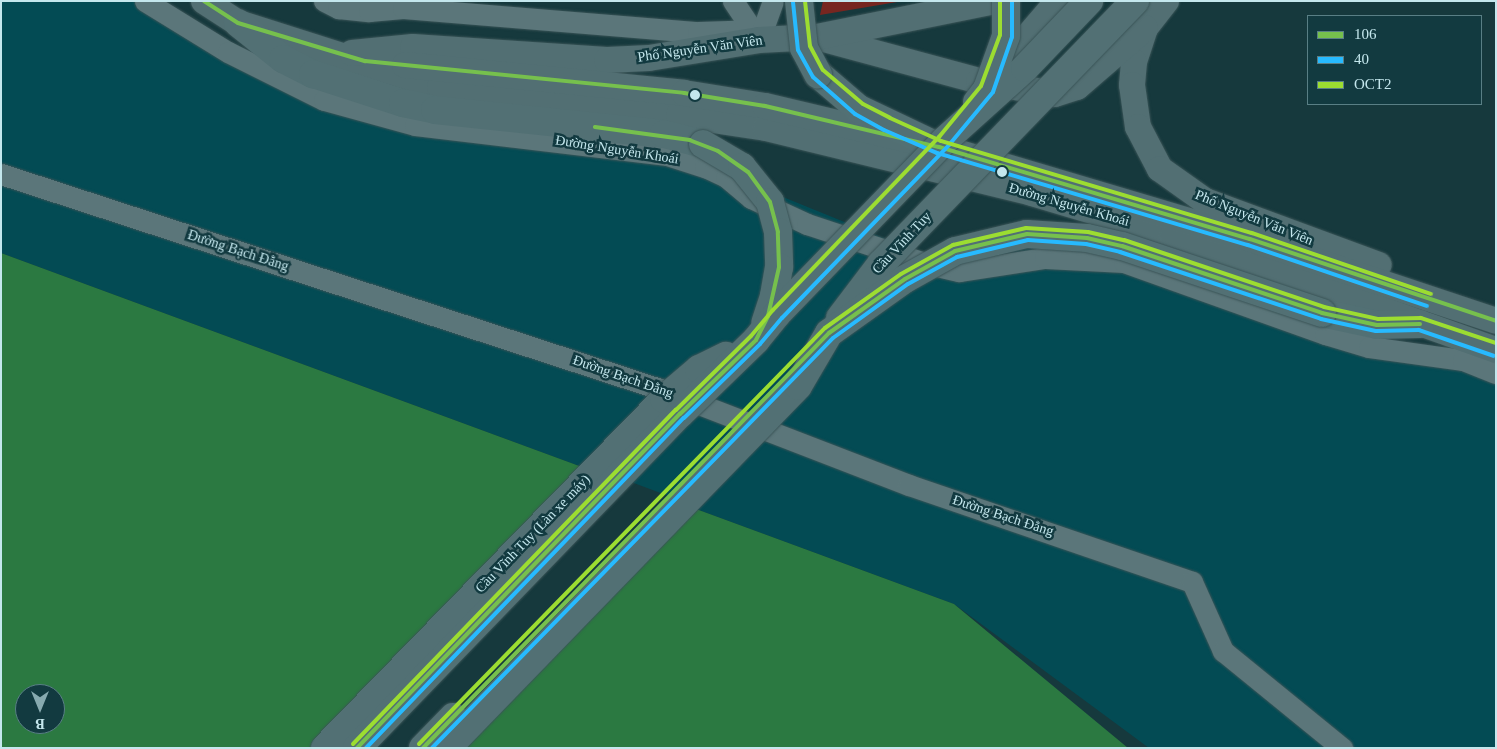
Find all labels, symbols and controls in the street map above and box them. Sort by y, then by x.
legend [1307,15,1482,105]
text: 106 [1354,26,1377,42]
street label: Phố Nguyễn Văn Viên [636,32,764,66]
text: 40 [1354,51,1369,67]
text: OCT2 [1354,76,1392,92]
unlabelled marker [690,90,700,100]
street label: Đường Nguyễn Khoái [554,132,680,168]
unlabelled marker [997,167,1007,177]
street label: Đường Nguyễn Khoái [1007,180,1131,230]
street label: Phố Nguyễn Văn Viên [1192,187,1316,249]
street label: Cầu Vĩnh Tuy [869,208,935,278]
street label: Đường Bạch Đằng [185,227,291,275]
street label: Đường Bạch Đằng [571,352,675,402]
street label: Cầu Vĩnh Tuy (Làn xe máy) [472,471,594,597]
street label: Đường Bạch Đằng [950,492,1056,540]
north arrow [15,684,65,734]
text: B [35,716,45,731]

